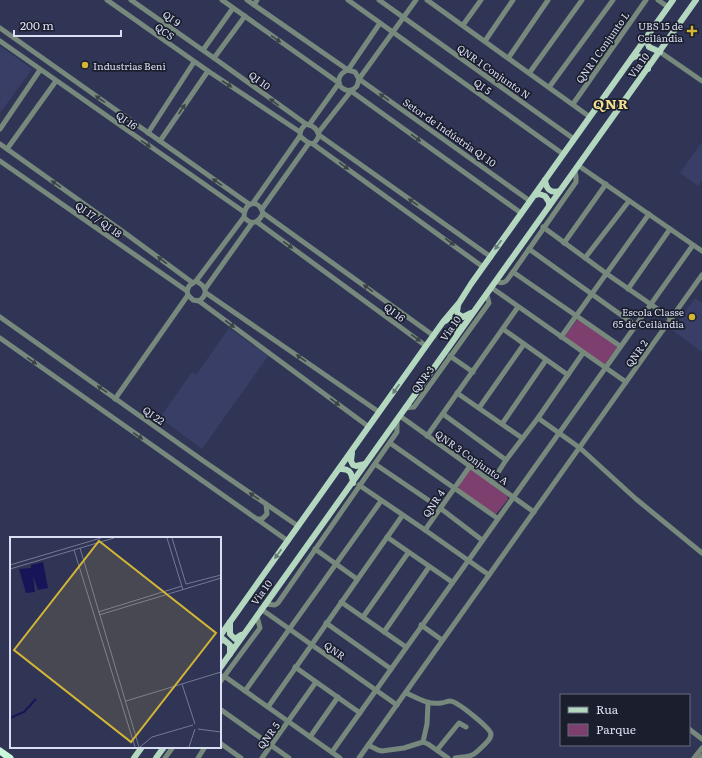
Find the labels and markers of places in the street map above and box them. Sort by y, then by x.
place label: UBS 15 de Ceilândia [637,18,684,45]
marker: UBS 15 de Ceilândia [686,25,698,37]
place label: Industrias Beni [93,58,166,73]
marker: Industrias Beni [80,60,90,70]
place label: Escola Classe 65 de Ceilândia [613,304,685,331]
marker: Escola Classe 65 de Ceilândia [687,312,697,322]

